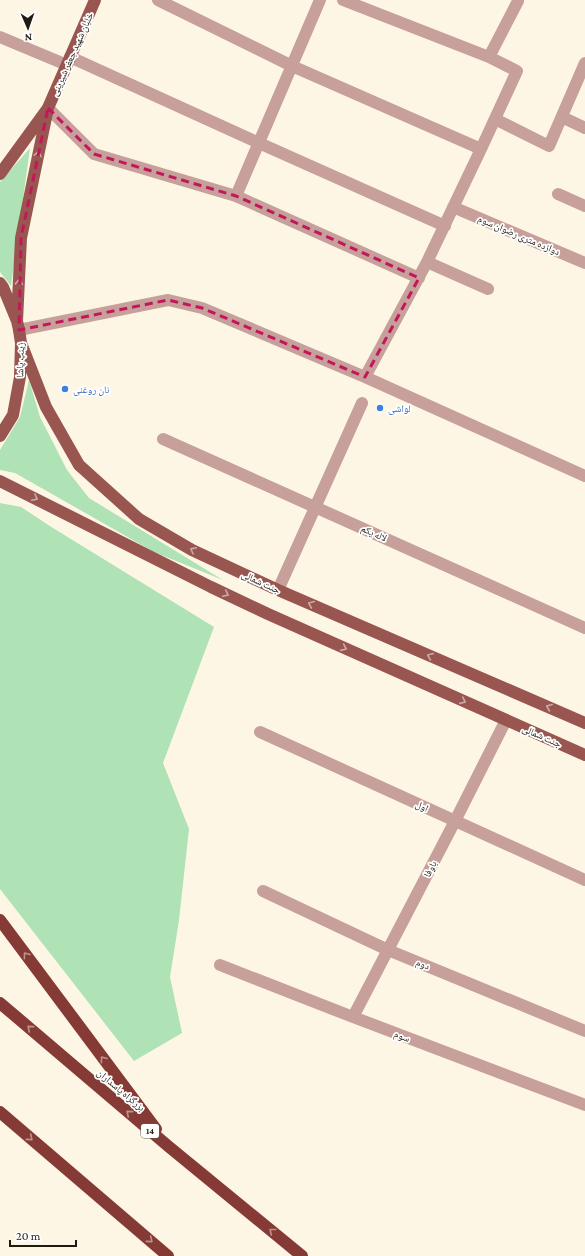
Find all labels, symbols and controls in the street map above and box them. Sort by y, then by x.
north arrow [8,8,48,48]
street label: خلبان شهید جعفر شیرینی [49,10,97,98]
text: N [24,32,32,44]
one-way arrow [34,150,42,157]
street label: دوازده متری رضوان سوم [476,213,562,259]
one-way arrow [15,279,23,285]
street label: زینب پاشا [14,342,27,378]
marker: نان روغنی [60,384,70,394]
place label: نان روغنی [73,384,110,396]
marker: لواشی [375,403,385,413]
place label: لواشی [388,403,411,415]
one-way arrow [31,493,38,501]
street label: لاله یکم [359,522,389,545]
one-way arrow [189,547,197,555]
street label: جنت شمالی [239,568,283,597]
one-way arrow [222,589,229,597]
one-way arrow [307,601,315,609]
one-way arrow [340,643,348,651]
one-way arrow [427,652,434,660]
one-way arrow [459,696,467,704]
one-way arrow [546,704,553,712]
street label: جنت شمالی [520,723,564,751]
street label: اول [413,798,430,815]
street label: باوفا [421,859,439,879]
one-way arrow [23,952,30,959]
street label: دوم [414,956,431,974]
one-way arrow [27,1026,34,1033]
street label: سوم [392,1028,412,1046]
one-way arrow [100,1056,108,1063]
street label: بزرگراه پاسداران [94,1067,147,1114]
one-way arrow [126,1110,133,1117]
road number: 14 [141,1124,159,1138]
one-way arrow [25,1133,32,1140]
scale bar [10,1222,76,1248]
text: 20 m [16,1229,41,1243]
one-way arrow [269,1229,276,1236]
one-way arrow [145,1236,153,1243]

